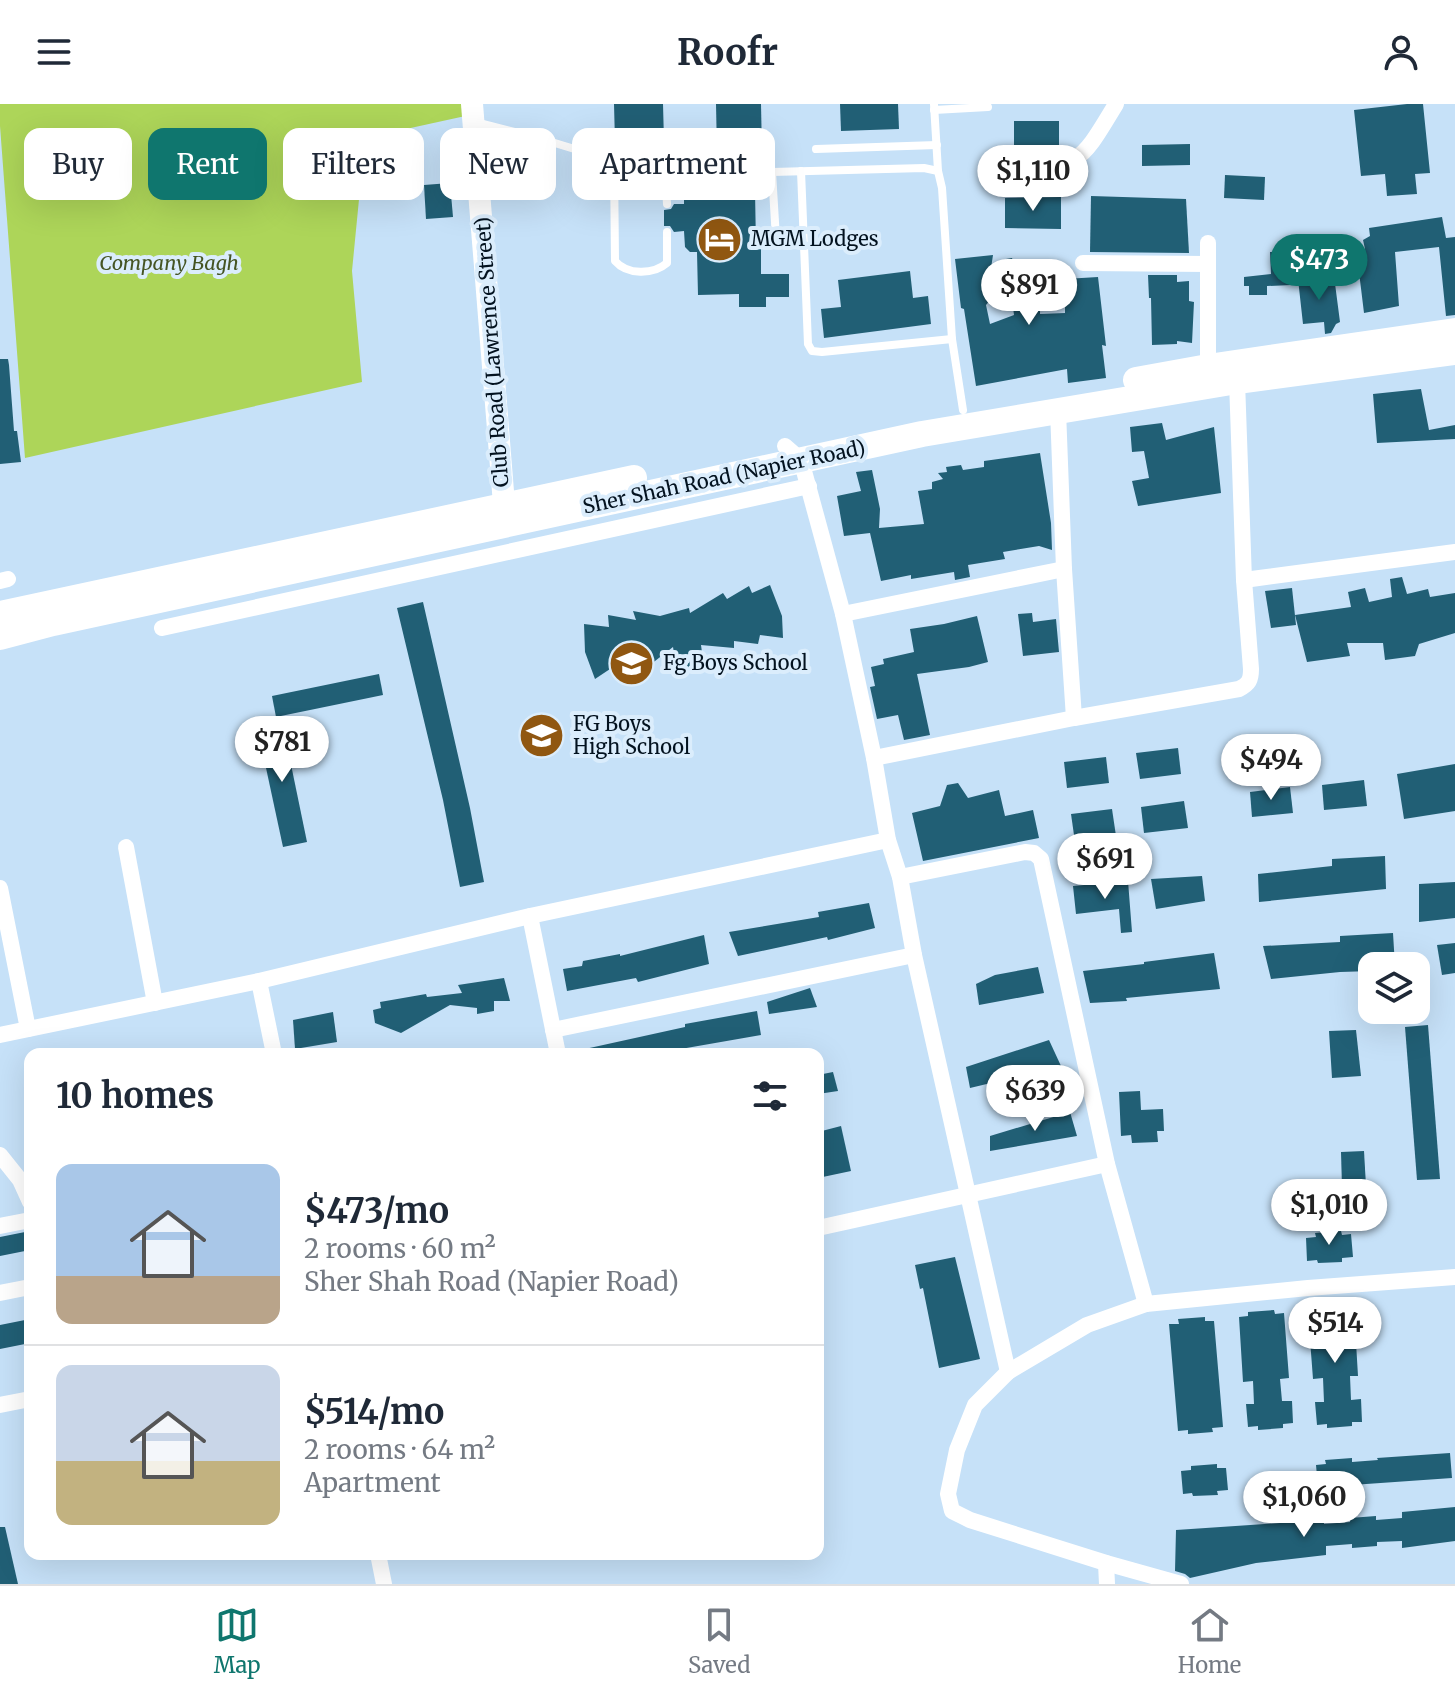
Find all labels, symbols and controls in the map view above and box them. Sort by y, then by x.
icon: menu [32,30,76,74]
text: Roofr [677,30,778,75]
icon: person [1379,30,1423,74]
chip: Buy [24,128,132,200]
chip: Rent [148,128,267,200]
chip: Filters [283,128,424,200]
chip: New [440,128,556,200]
chip: Apartment [572,128,775,200]
pin: $1,110 [968,145,1098,213]
text: $1,110 [995,154,1071,187]
hotel icon: MGM Lodges [696,215,744,263]
street label: Club Road (Lawrence Street) [470,216,513,488]
place label: MGM Lodges [751,226,879,251]
pin: $473 [1272,234,1366,302]
text: $473 [1289,243,1349,276]
park label: Company Bagh [99,250,239,275]
pin: $891 [982,259,1076,327]
text: $891 [999,268,1059,301]
street label: Sher Shah Road (Napier Road) [580,434,868,519]
school or university icon: Fg Boys School [608,639,656,687]
place label: Fg Boys School [663,650,808,675]
place label: FG Boys High School [573,711,690,759]
school or university icon: FG Boys High School [518,712,566,760]
pin: $781 [235,716,329,784]
text: $781 [253,725,311,758]
pin: $494 [1224,734,1318,802]
text: $494 [1239,743,1303,776]
pin: $691 [1058,833,1152,901]
text: $691 [1075,842,1135,875]
map controls [1358,952,1430,1024]
button: layers [1358,952,1430,1024]
pin: $639 [988,1065,1082,1133]
icon: filters [748,1074,792,1118]
text: $639 [1004,1074,1066,1107]
text: 10 homes [56,1075,214,1117]
pin: $1,010 [1264,1179,1394,1247]
text: $1,010 [1289,1188,1369,1221]
text: $473/mo [304,1190,449,1232]
icon: home [120,1196,216,1292]
text: 2 rooms · 60 m² [304,1232,496,1265]
text: Sher Shah Road (Napier Road) [304,1265,679,1298]
pin: $514 [1288,1297,1382,1365]
text: $514 [1307,1306,1363,1339]
text: $514/mo [304,1391,444,1433]
icon: home [120,1397,216,1493]
text: 2 rooms · 64 m² [304,1433,495,1466]
text: Apartment [304,1466,441,1499]
pin: $1,060 [1239,1471,1369,1539]
text: $1,060 [1261,1480,1347,1513]
tab: Map [214,1603,261,1679]
tab: Saved [688,1603,750,1679]
tab: Home [1178,1603,1241,1679]

